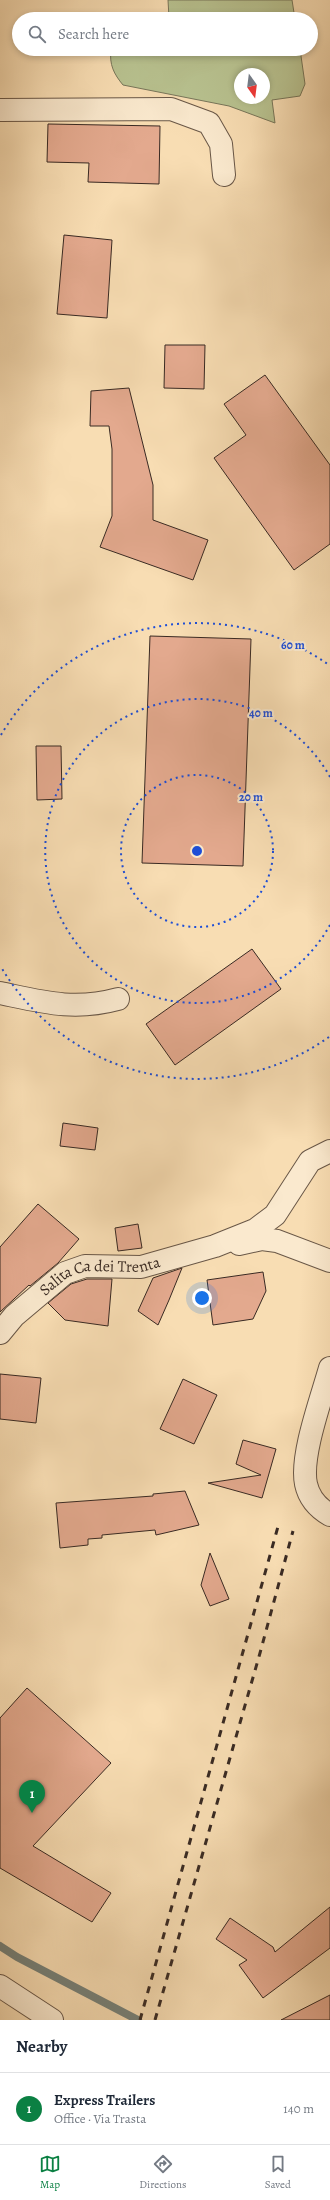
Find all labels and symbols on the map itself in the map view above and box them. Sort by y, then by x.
north arrow [234,68,270,104]
text: 60 m [281,637,305,653]
text: 40 m [249,705,273,721]
text: 20 m [239,789,263,805]
centre of rings [190,844,204,858]
street label: Salita Ca dei Trenta [35,1251,163,1301]
your location [192,1288,212,1308]
pin: 1 [19,1780,45,1813]

